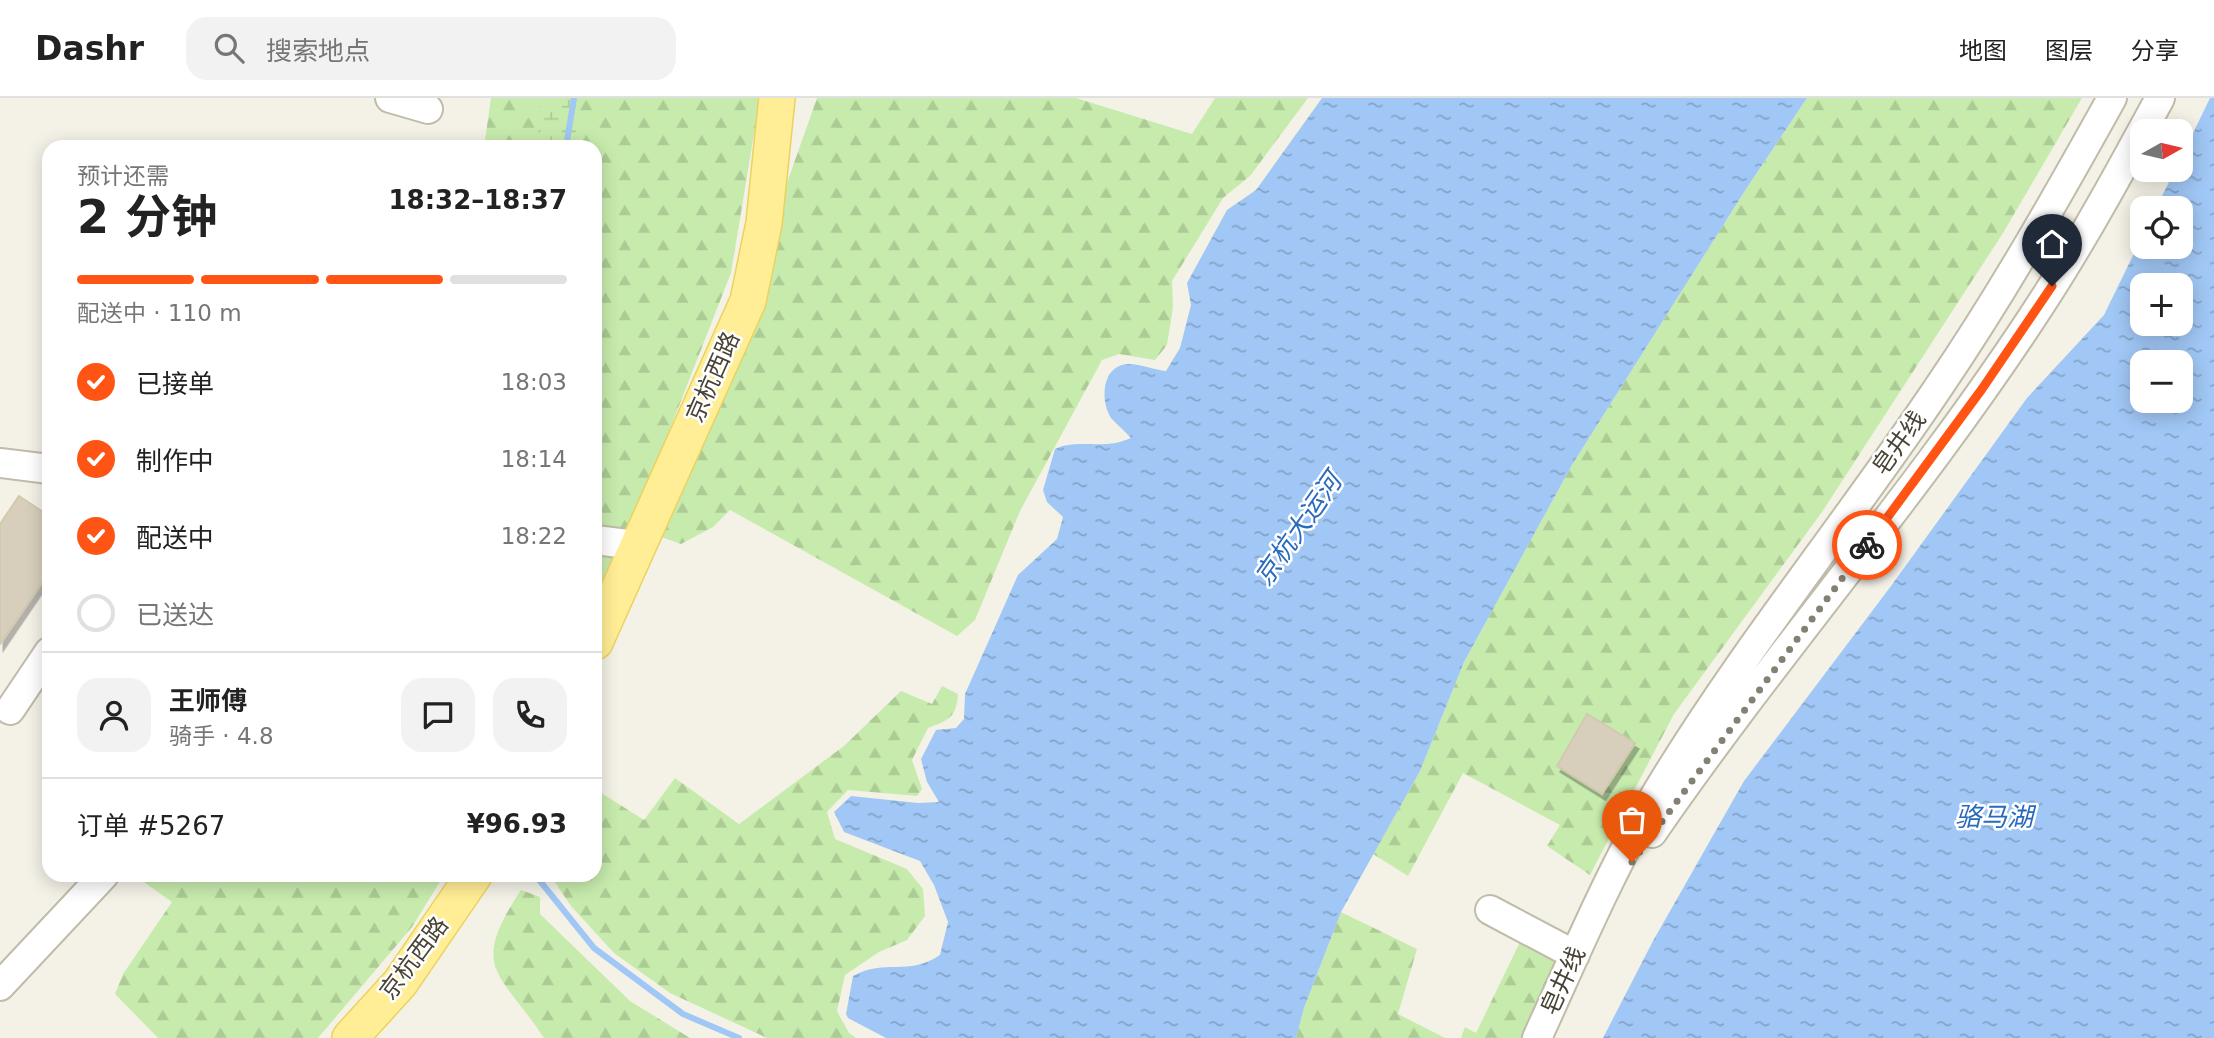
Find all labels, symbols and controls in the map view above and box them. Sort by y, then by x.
search box [186,17,676,80]
text: Dashr [35,29,144,68]
icon: search [210,29,248,67]
text: 搜索地点 [266,36,370,66]
text: 地图 [1959,37,2007,65]
text: 图层 [2045,37,2093,65]
text: 分享 [2131,37,2179,65]
north arrow [2130,119,2193,182]
map controls [2130,119,2193,413]
text: 预计还需 [77,163,169,189]
text: 18:32–18:37 [388,185,567,215]
text: 2 分钟 [77,190,217,244]
button: locate [2130,196,2193,259]
pin [2022,214,2082,286]
icon: home [2033,225,2071,263]
button: + [2130,273,2193,336]
text: 配送中 · 110 m [77,300,242,326]
street label: 京杭西路 [681,327,745,427]
button: − [2130,350,2193,413]
icon: check [77,363,115,401]
text: 已接单 [136,369,214,399]
text: 18:03 [501,369,567,395]
street label: 皂井线 [1867,406,1931,480]
icon: check [77,440,115,478]
text: 制作中 [136,446,214,476]
text: 18:14 [501,446,567,472]
water label: 京杭大运河 [1248,463,1350,591]
courier [1832,510,1902,580]
icon: check [77,517,115,555]
text: 配送中 [136,523,214,553]
text: 18:22 [501,523,567,549]
icon: bike [1848,526,1886,564]
text: 已送达 [136,600,214,630]
button: person [77,678,151,752]
button: chat [401,678,475,752]
button: phone [493,678,567,752]
text: 王师傅 [169,686,247,716]
text: 骑手 · 4.8 [169,723,274,749]
pin [1602,790,1662,862]
icon: bag [1613,801,1651,839]
water label: 骆马湖 [1955,802,2037,832]
text: ¥96.93 [467,809,567,839]
text: 订单 #5267 [77,811,225,841]
street label: 京杭西路 [374,911,454,1005]
street label: 皂井线 [1535,942,1591,1020]

